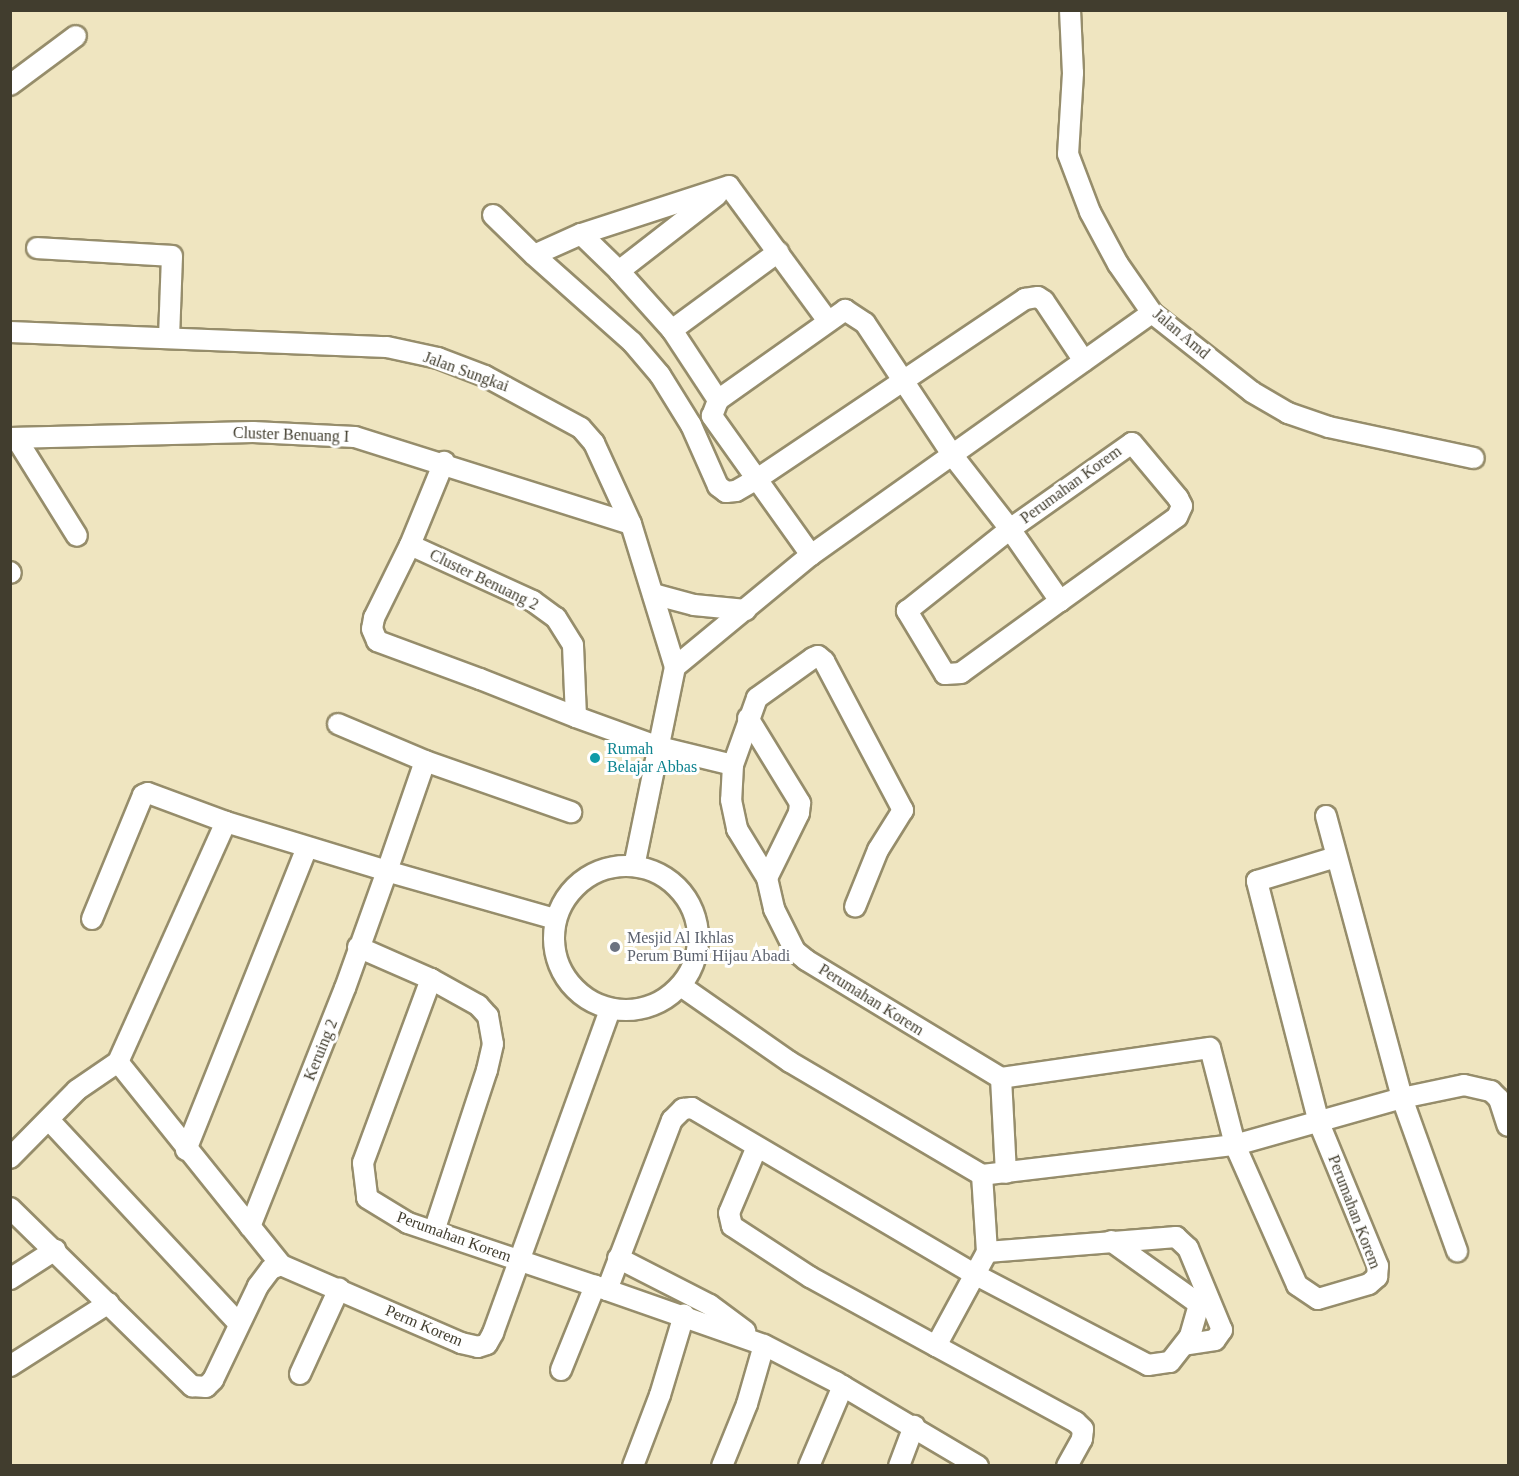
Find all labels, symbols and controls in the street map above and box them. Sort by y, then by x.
street label: Jalan Amd [1148,305,1214,363]
street label: Jalan Sungkai [421,348,511,396]
street label: Cluster Benuang I [232,423,350,447]
street label: Perumahan Korem [1017,442,1125,528]
street label: Cluster Benuang 2 [426,545,542,615]
place label: Rumah Belajar Abbas [607,739,698,777]
marker: Rumah Belajar Abbas [588,751,602,765]
place label: Mesjid Al Ikhlas Perum Bumi Hijau Abadi [627,928,791,966]
marker: Mesjid Al Ikhlas Perum Bumi Hijau Abadi [608,940,622,954]
street label: Perumahan Korem [815,960,927,1040]
street label: Keruing 2 [300,1017,342,1083]
street label: Perumahan Korem [1323,1152,1385,1272]
street label: Perumahan Korem [394,1207,514,1267]
street label: Perm Korem [382,1301,466,1351]

